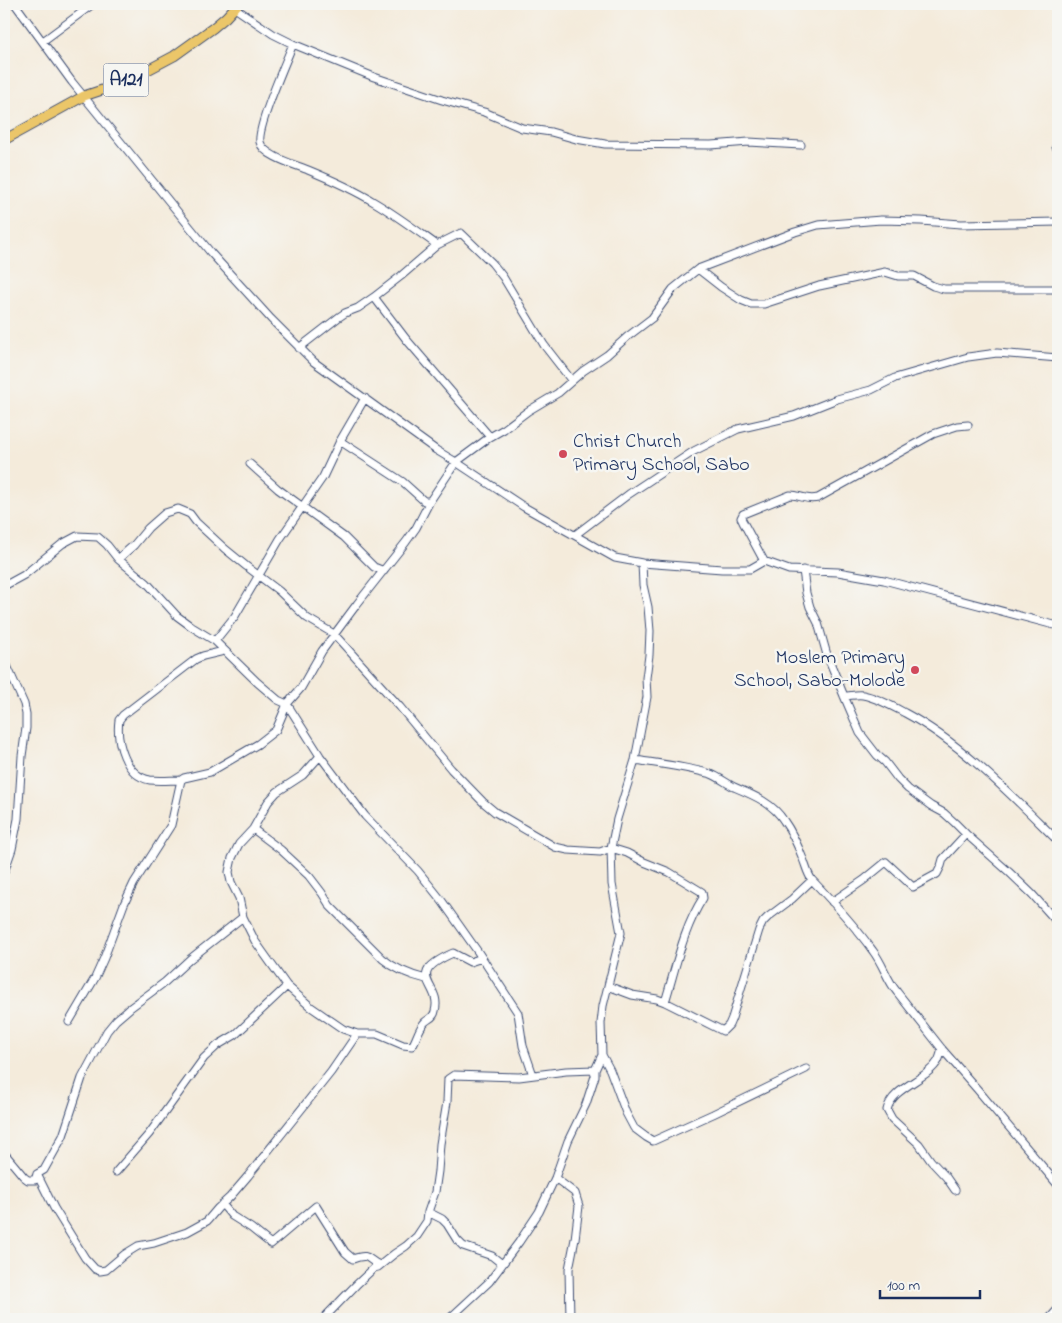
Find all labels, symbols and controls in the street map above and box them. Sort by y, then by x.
road number: A121 [104,64,148,96]
place label: Christ Church Primary School, Sabo [573,428,750,480]
marker: Christ Church Primary School, Sabo [557,448,569,460]
place label: Moslem Primary School, Sabo-Molode [734,644,905,696]
marker: Moslem Primary School, Sabo-Molode [909,664,921,676]
scale bar [880,1268,980,1300]
text: 100 m [887,1275,920,1297]

